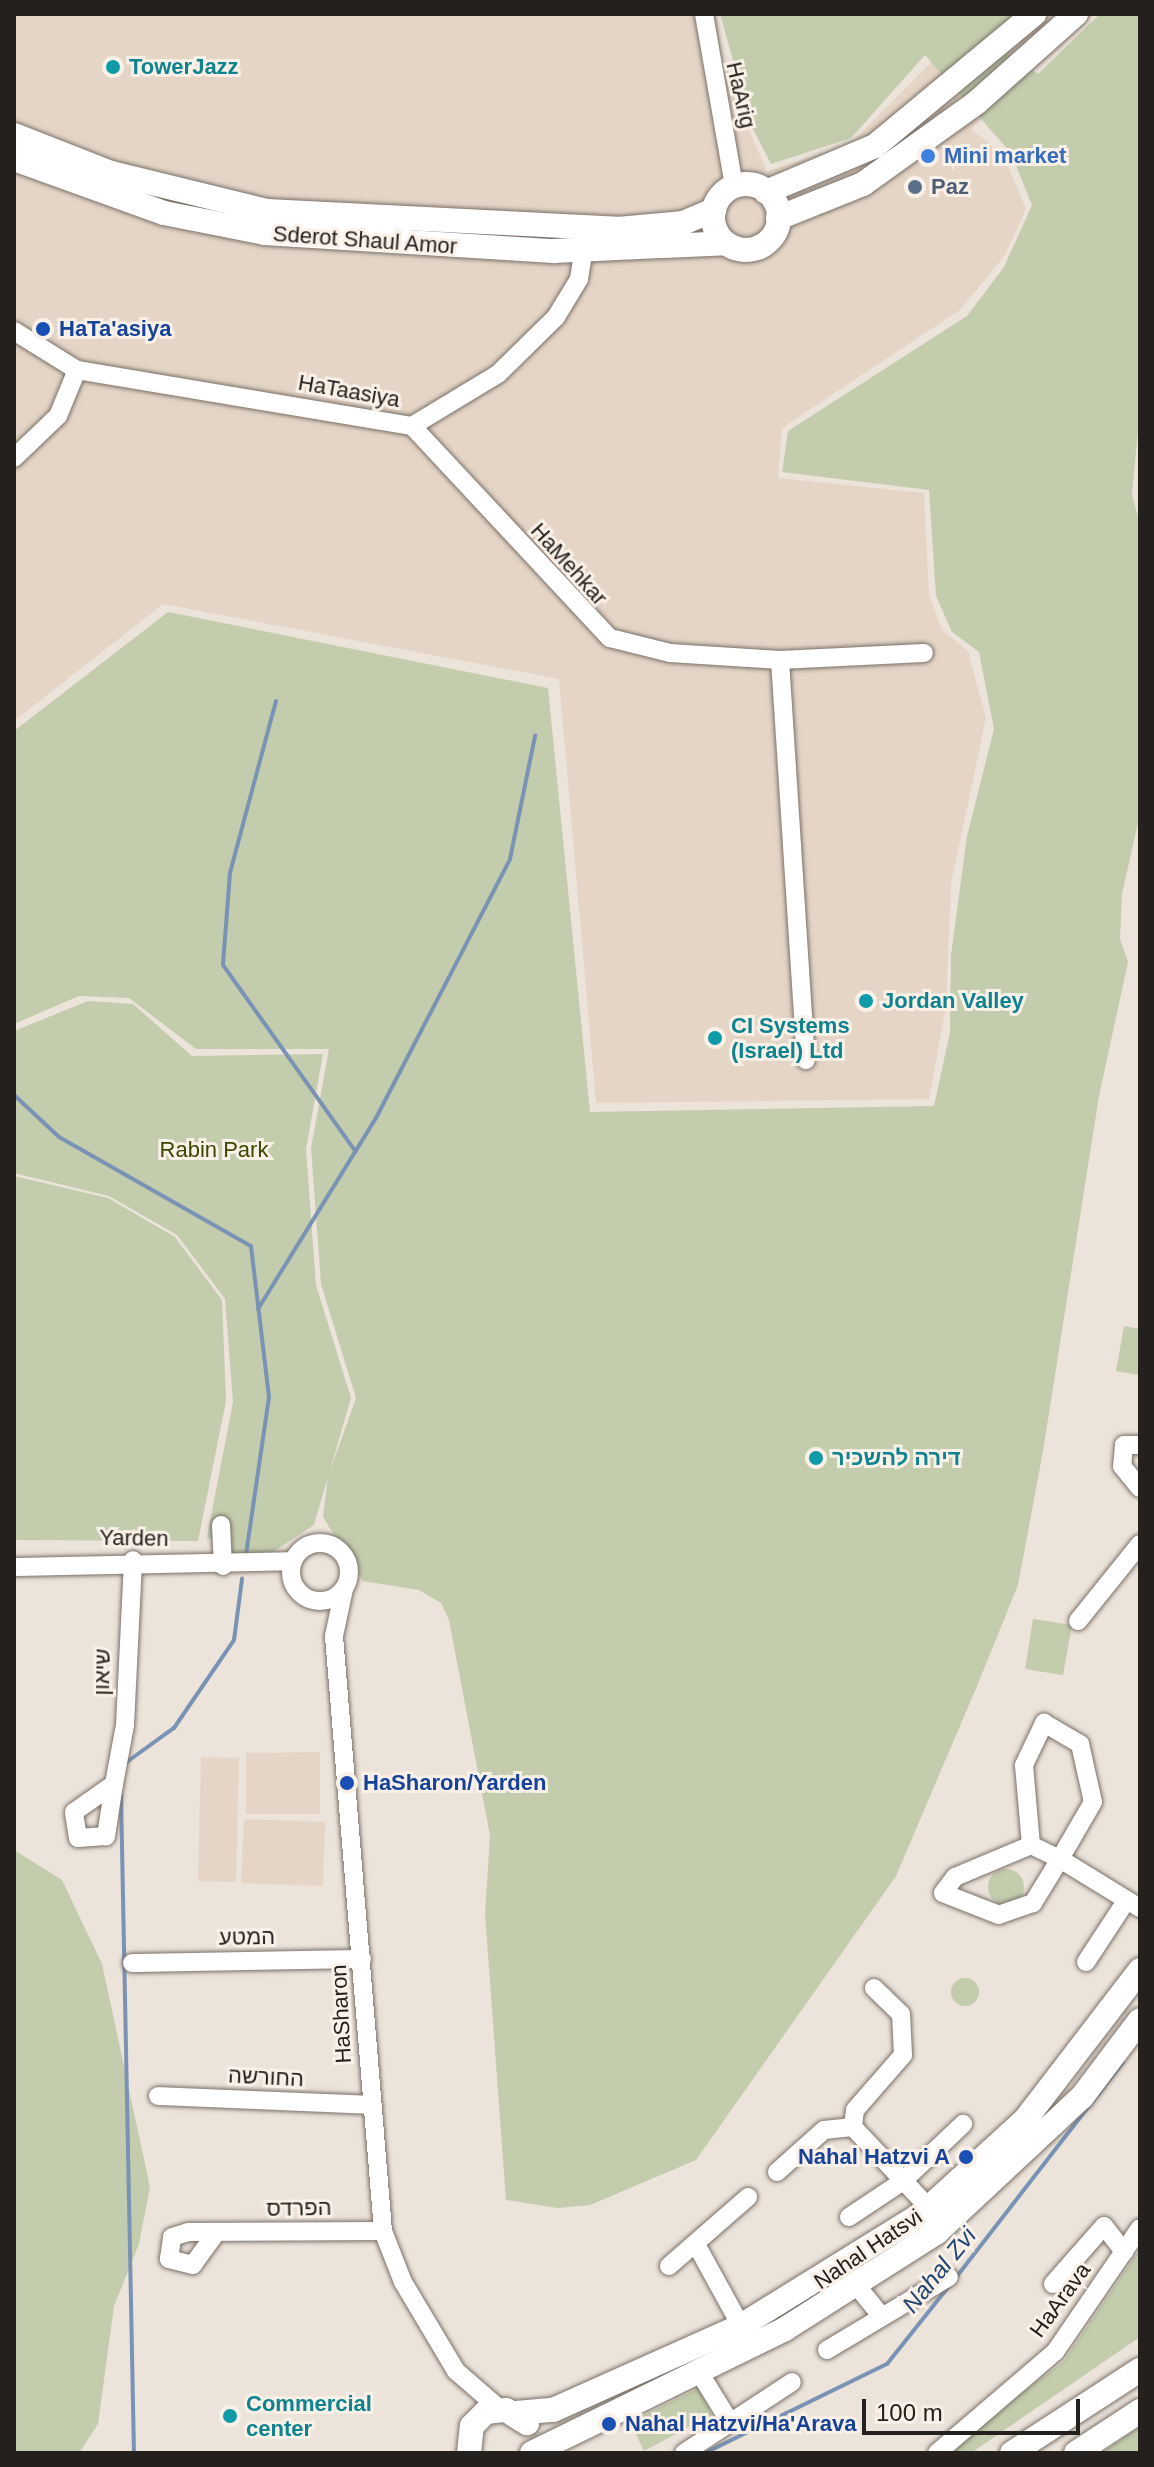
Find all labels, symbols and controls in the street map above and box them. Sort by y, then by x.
place label: TowerJazz [129,54,239,80]
marker: TowerJazz [104,58,122,76]
street label: HaArig [721,59,761,131]
place label: Mini market [944,143,1066,169]
marker: Mini market [919,147,937,165]
place label: Paz [931,174,969,200]
marker: Paz [906,178,924,196]
street label: Sderot Shaul Amor [271,220,459,260]
place label: HaTa'asiya [59,316,171,342]
marker: HaTa'asiya [34,320,52,338]
street label: HaTaasiya [296,369,402,413]
street label: HaMehkar [525,517,613,611]
place label: Jordan Valley [882,988,1024,1014]
marker: Jordan Valley [857,992,875,1010]
place label: CI Systems (Israel) Ltd [731,1012,850,1064]
marker: CI Systems (Israel) Ltd [706,1029,724,1047]
park label: Rabin Park [160,1137,268,1163]
place label: דירה להשכיר [832,1445,961,1471]
marker: דירה להשכיר [807,1449,825,1467]
street label: Yarden [99,1524,169,1552]
street label: שיאון [88,1648,116,1696]
place label: HaSharon/Yarden [363,1770,546,1796]
marker: HaSharon/Yarden [338,1774,356,1792]
street label: המטע [219,1923,275,1951]
street label: HaSharon [325,1964,357,2064]
street label: החורשה [227,2062,305,2092]
place label: Nahal Hatzvi A [797,2144,950,2170]
marker: Nahal Hatzvi A [957,2148,975,2166]
street label: הפרדס [266,2194,332,2222]
street label: Nahal Hatsvi [809,2203,927,2295]
water label: Nahal Zvi [896,2222,982,2318]
street label: HaArava [1024,2258,1096,2342]
scale bar [866,2383,1084,2433]
place label: Commercial center [246,2390,372,2442]
text: 100 m [876,2399,943,2426]
marker: Commercial center [221,2407,239,2425]
place label: Nahal Hatzvi/Ha'Arava [625,2411,856,2437]
marker: Nahal Hatzvi/Ha'Arava [600,2415,618,2433]

